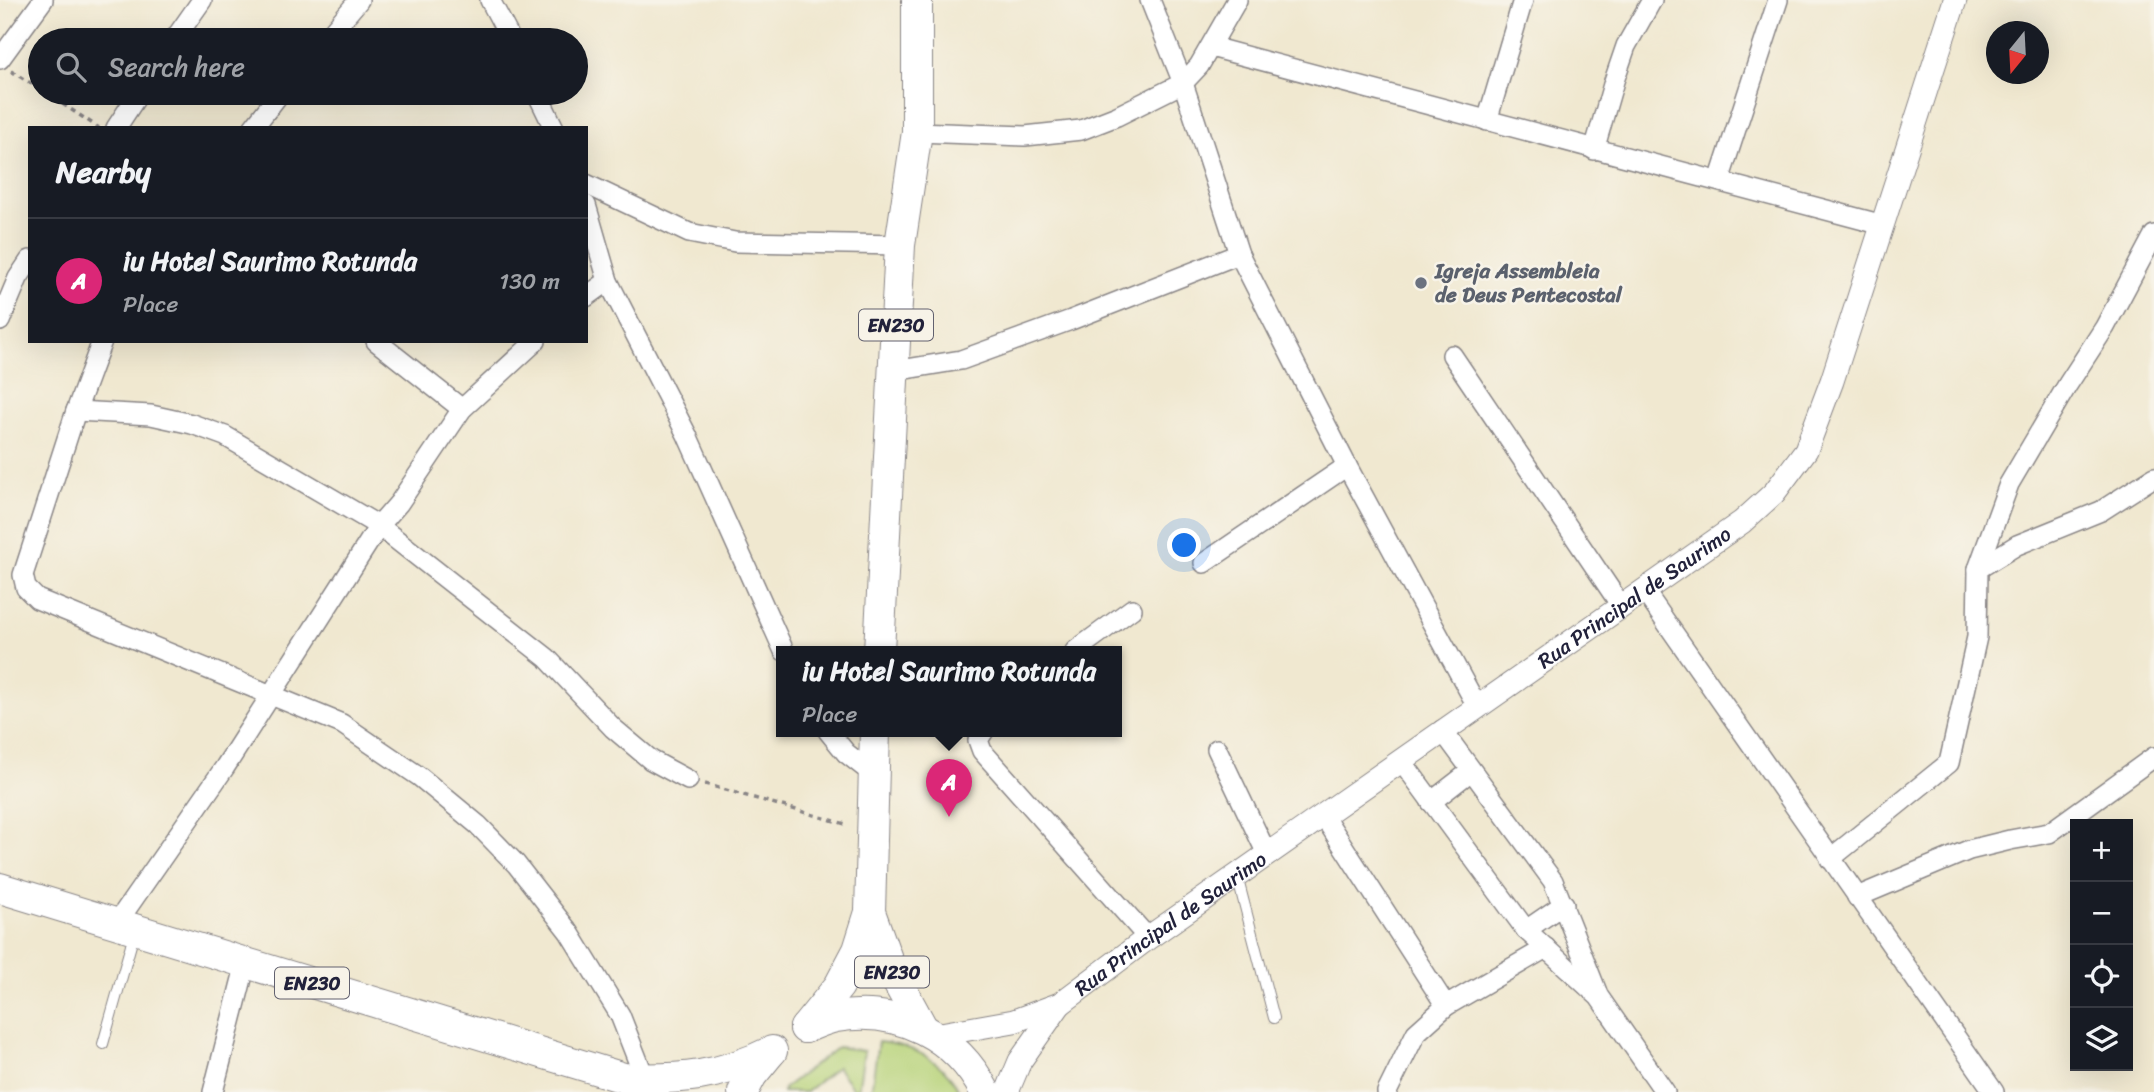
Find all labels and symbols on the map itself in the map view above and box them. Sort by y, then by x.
north arrow [1986,21,2049,84]
place label: Igreja Assembleia de Deus Pentecostal [1434,252,1623,314]
marker: Igreja Assembleia de Deus Pentecostal [1413,275,1429,291]
road number: EN230 [859,310,933,340]
street label: Rua Principal de Saurimo [1529,516,1740,679]
your location [1167,528,1201,562]
pin: A [926,759,972,817]
street label: Rua Principal de Saurimo [1066,841,1275,1006]
road number: EN230 [855,956,929,988]
road number: EN230 [275,967,349,998]

